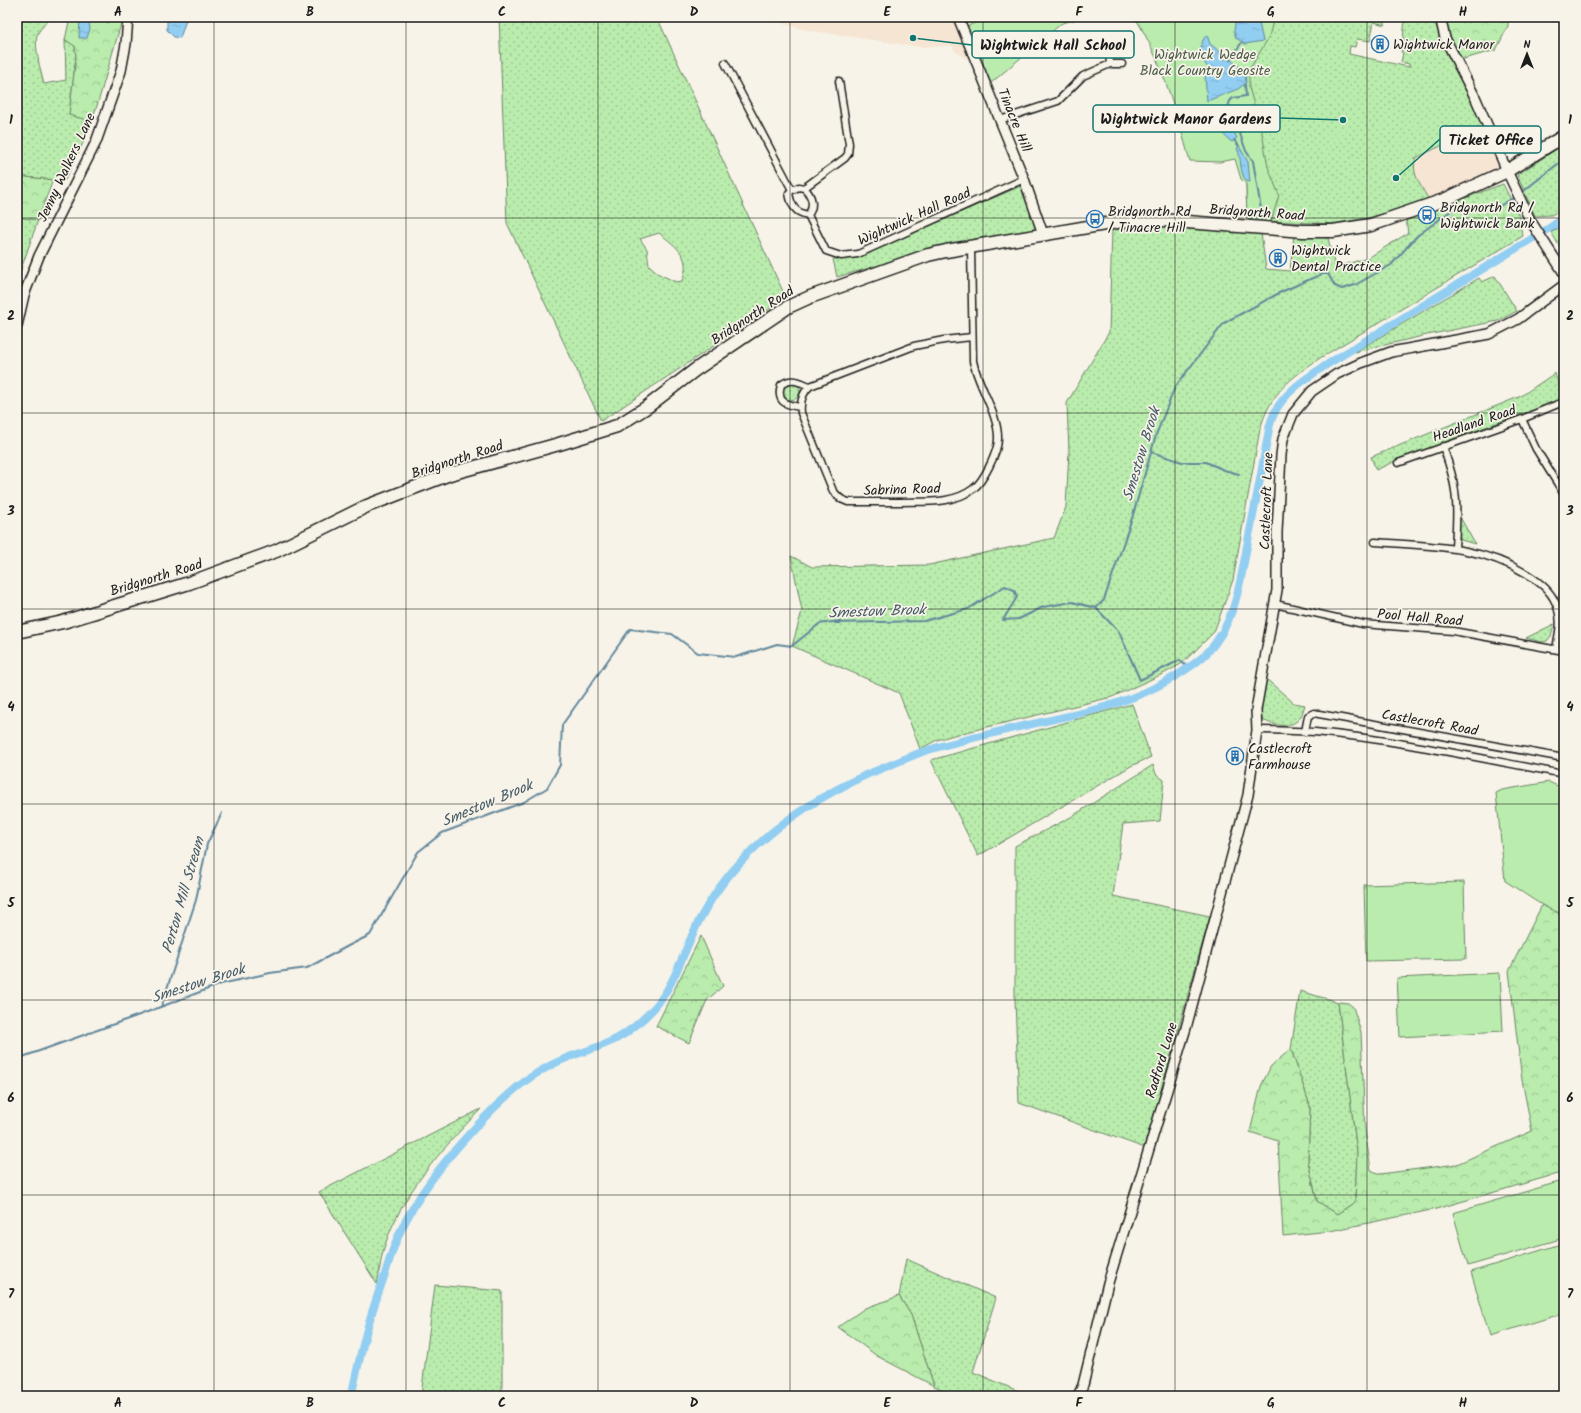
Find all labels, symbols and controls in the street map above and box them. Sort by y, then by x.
text: A [114,2,122,23]
text: B [306,2,314,23]
text: C [498,2,506,23]
text: D [690,2,699,23]
text: E [883,2,891,23]
text: F [1075,2,1083,23]
text: G [1267,2,1275,23]
text: H [1459,2,1468,23]
callout: Wightwick Hall School [972,31,1134,58]
text: Wightwick Hall School [980,34,1126,58]
building icon: Wightwick Manor [1370,34,1390,54]
place label: Wightwick Manor [1393,34,1495,56]
north arrow [1507,34,1547,74]
text: N [1524,36,1531,54]
park label: Wightwick Wedge Black Country Geosite [1140,44,1271,82]
street label: Tinacre Hill [991,85,1037,156]
callout: Wightwick Manor Gardens [1093,105,1280,132]
text: Wightwick Manor Gardens [1100,108,1272,132]
street label: Jenny Walkers Lane [32,109,102,226]
text: 1 [9,110,13,131]
text: 1 [1568,110,1572,131]
callout: Ticket Office [1440,126,1541,153]
text: Ticket Office [1449,129,1534,153]
street label: Wightwick Hall Road [854,182,975,252]
place label: Bridgnorth Rd / Wightwick Bank [1440,197,1535,235]
street label: Bridgnorth Road [1208,199,1306,227]
place label: Bridgnorth Rd / Tinacre Hill [1108,201,1192,239]
bus stop icon: Bridgnorth Rd / Wightwick Bank [1417,205,1437,225]
bus stop icon: Bridgnorth Rd / Tinacre Hill [1085,209,1105,229]
place label: Wightwick Dental Practice [1291,240,1382,278]
building icon: Wightwick Dental Practice [1268,248,1288,268]
street label: Bridgnorth Road [706,280,799,351]
text: 2 [7,306,15,327]
text: 2 [1566,306,1574,327]
street label: Headland Road [1429,399,1520,449]
water label: Smestow Brook [1116,403,1168,504]
street label: Bridgnorth Road [408,434,507,485]
street label: Castlecroft Lane [1254,451,1280,550]
street label: Sabrina Road [863,478,942,502]
text: 3 [6,501,15,522]
text: 3 [1565,501,1574,522]
street label: Bridgnorth Road [107,553,206,602]
water label: Smestow Brook [828,598,928,626]
street label: Pool Hall Road [1376,603,1465,633]
text: 4 [7,697,15,718]
text: 4 [1566,697,1574,718]
street label: Castlecroft Road [1380,704,1481,742]
place label: Castlecroft Farmhouse [1248,738,1313,776]
building icon: Castlecroft Farmhouse [1225,746,1245,766]
water label: Smestow Brook [438,773,538,834]
water label: Perton Mill Stream [156,833,212,956]
text: 5 [7,893,16,914]
text: 5 [1566,893,1575,914]
water label: Smestow Brook [149,957,250,1010]
street label: Radford Lane [1140,1019,1184,1101]
text: 6 [7,1088,15,1109]
text: 6 [1566,1088,1574,1109]
text: 7 [8,1284,15,1305]
text: 7 [1567,1284,1574,1305]
text: A [114,1393,122,1413]
text: B [306,1393,314,1413]
text: C [498,1393,506,1413]
text: D [690,1393,699,1413]
text: E [883,1393,891,1413]
text: F [1075,1393,1083,1413]
text: G [1267,1393,1275,1413]
text: H [1459,1393,1468,1413]

